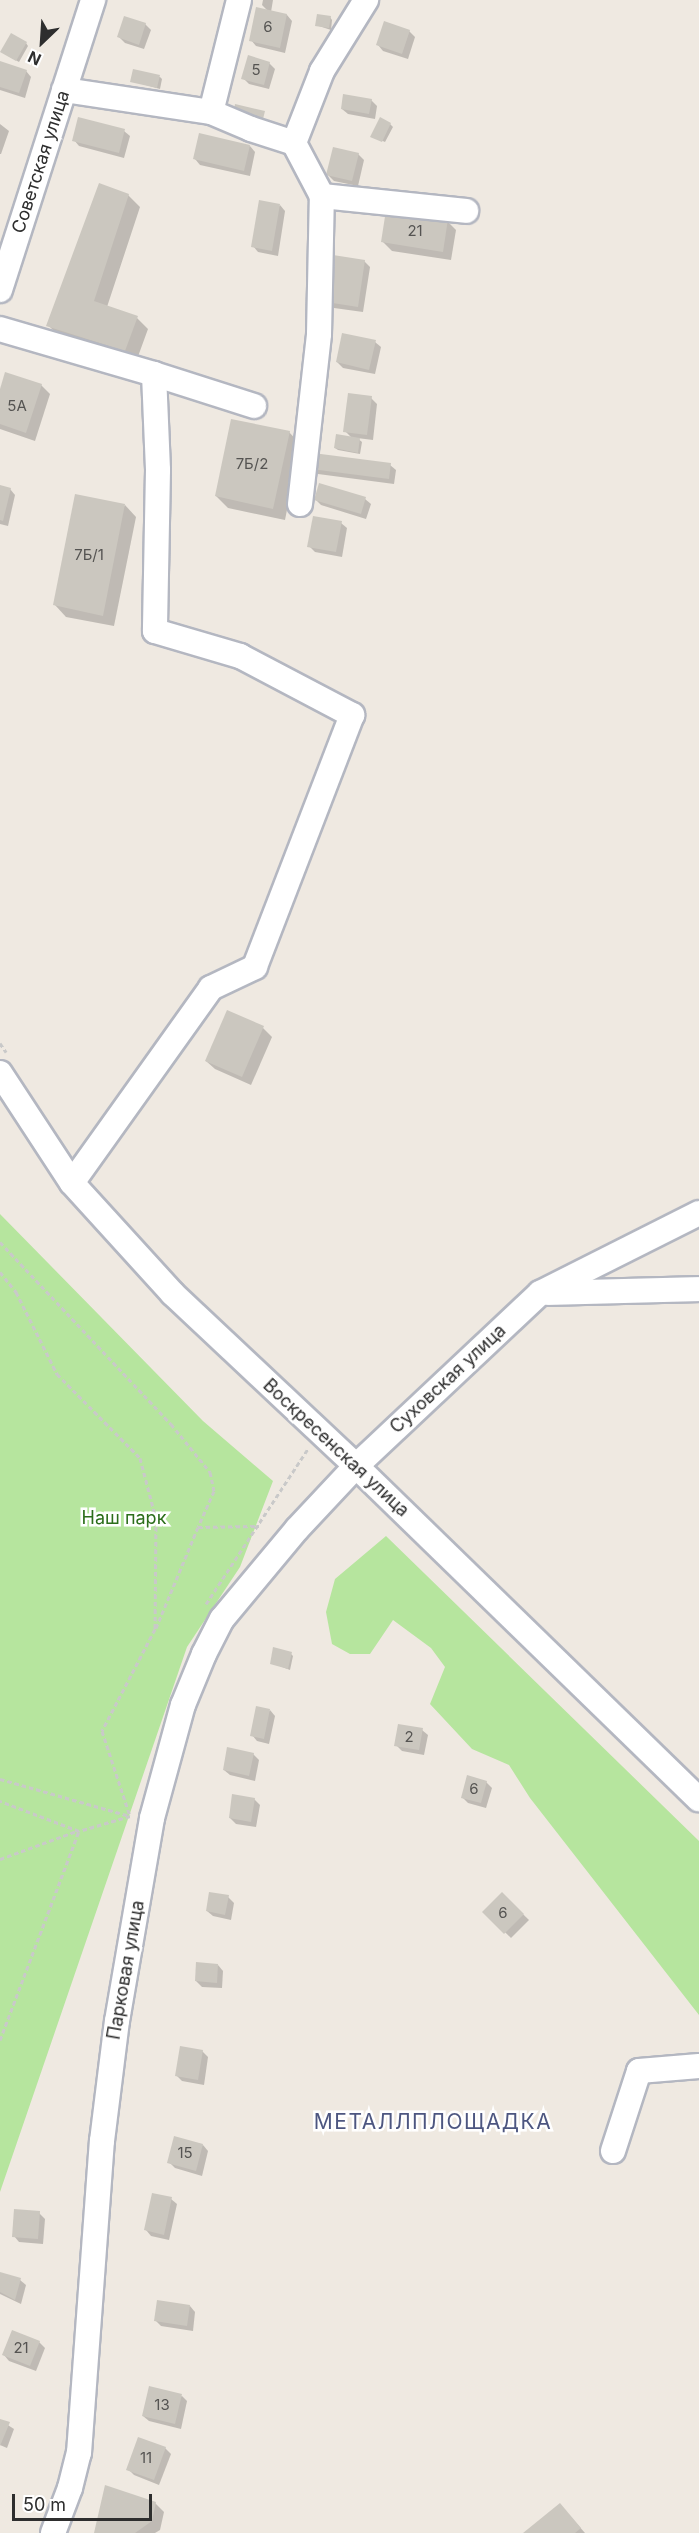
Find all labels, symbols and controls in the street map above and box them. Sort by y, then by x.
north arrow [12,12,72,72]
house number: 6 [263,18,273,36]
text: N [25,47,44,70]
house number: 5 [251,61,261,79]
street label: Советская улица [8,88,74,236]
house number: 21 [407,222,423,240]
house number: 5А [7,397,27,415]
house number: 7Б/2 [236,455,268,473]
house number: 7Б/1 [74,546,104,564]
street label: Суховская улица [386,1320,510,1438]
street label: Воскресенская улица [258,1375,414,1521]
park label: Наш парк [82,1507,166,1529]
house number: 2 [404,1728,414,1746]
house number: 6 [469,1780,479,1798]
street label: Парковая улица [103,1899,149,2041]
house number: 6 [498,1904,508,1922]
district label: МЕТАЛЛПЛОЩАДКА [314,2109,552,2135]
house number: 15 [177,2144,193,2162]
house number: 21 [13,2339,29,2357]
house number: 13 [154,2396,170,2414]
house number: 11 [140,2449,152,2467]
scale bar [15,2482,154,2520]
text: 50 m [23,2494,66,2515]

